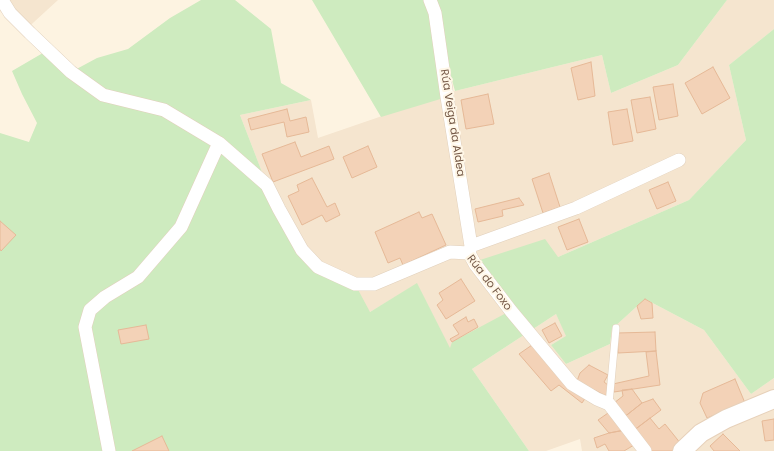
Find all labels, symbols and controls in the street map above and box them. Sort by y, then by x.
street label: Rúa Veiga da Aldea [437,68,467,178]
street label: Rúa do Foxo [464,253,514,313]

